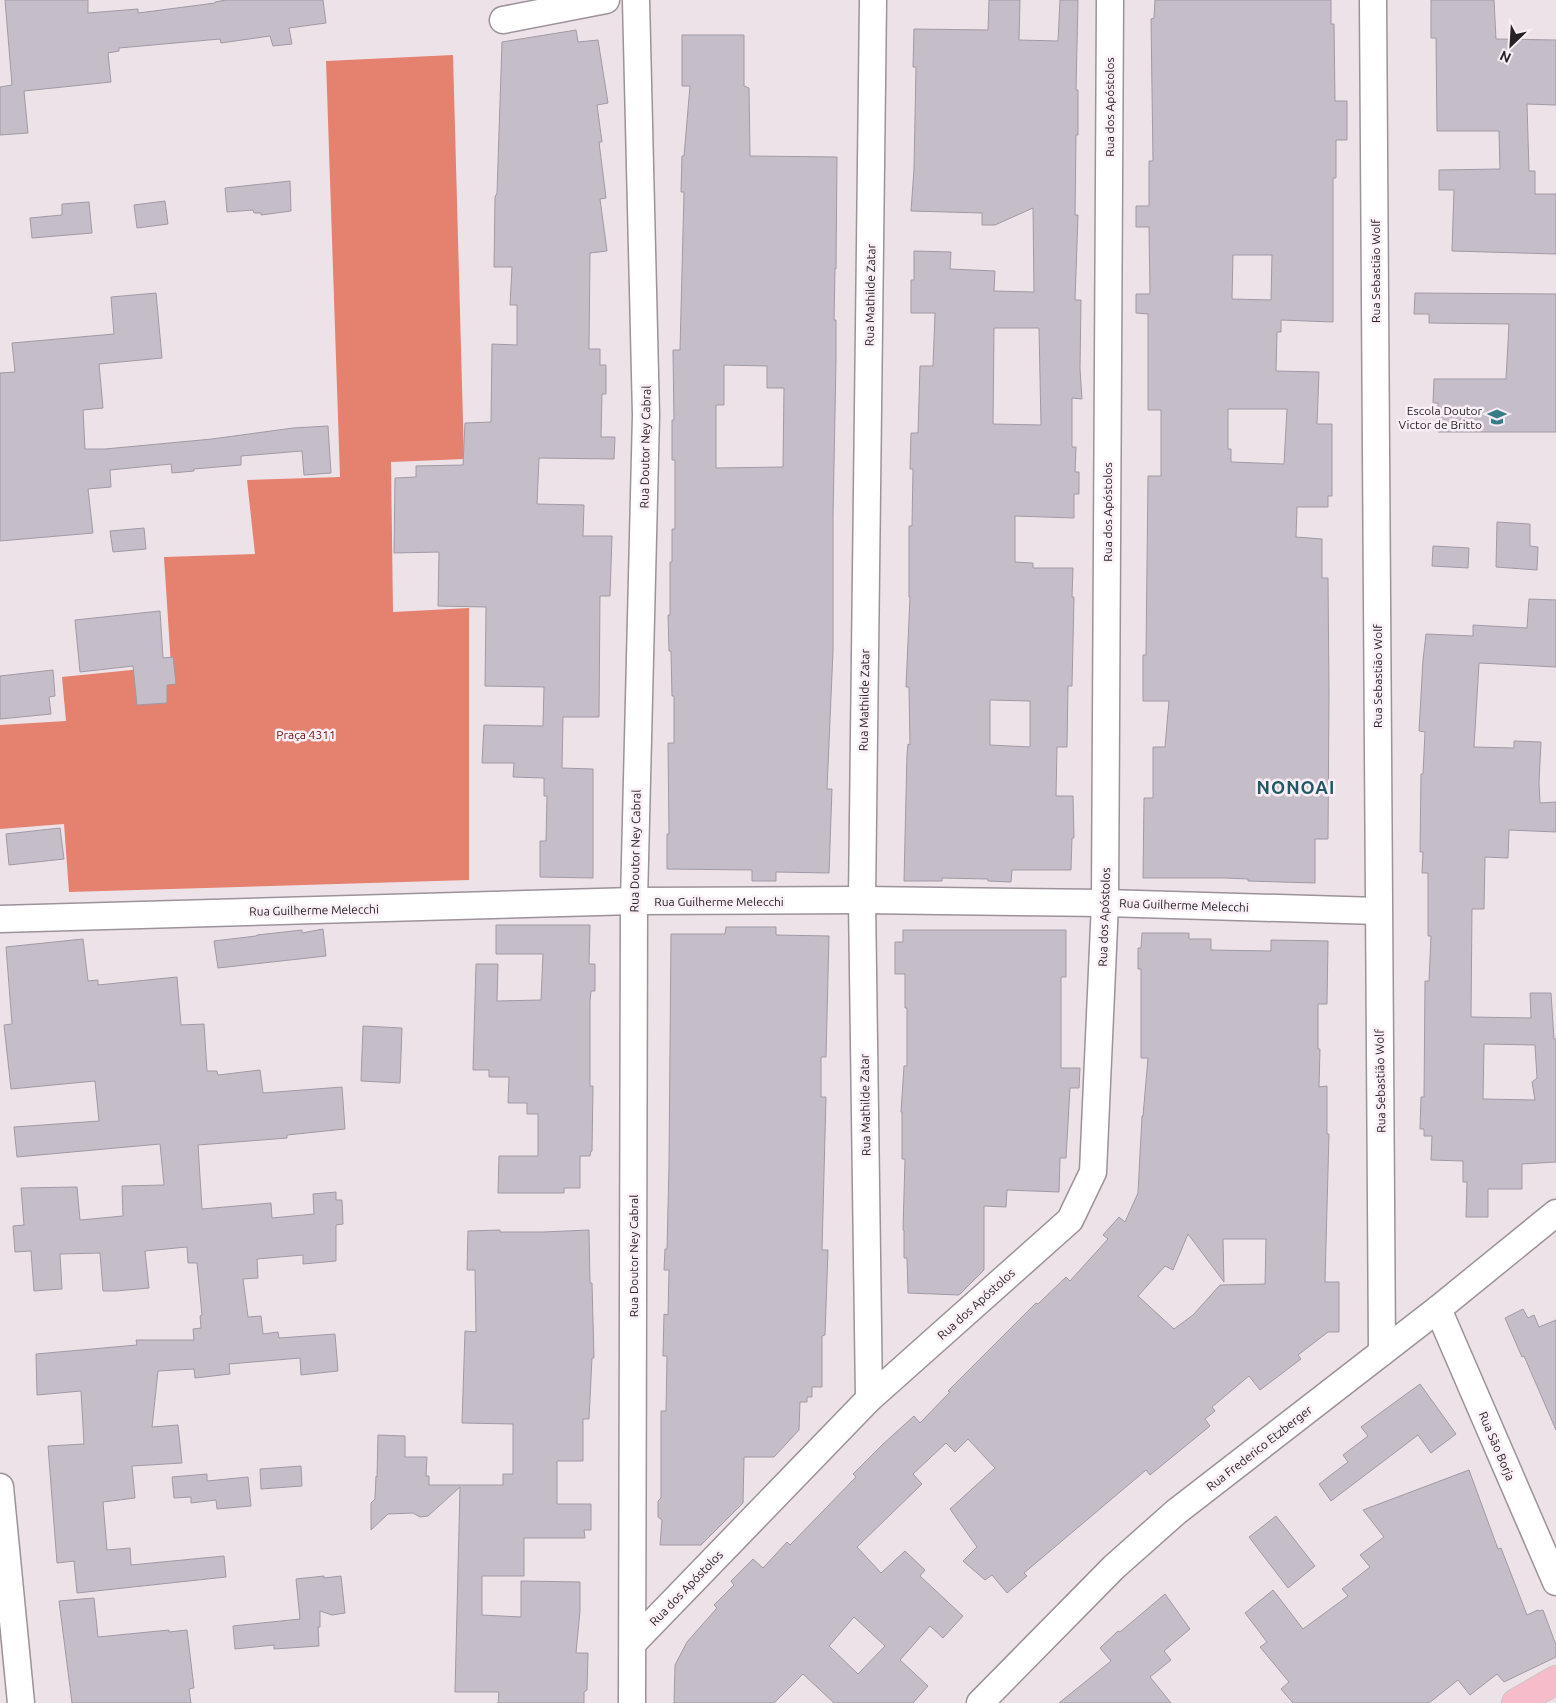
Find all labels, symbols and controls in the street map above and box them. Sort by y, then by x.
north arrow [1486,20,1536,70]
text: N [1497,47,1514,66]
street label: Rua dos Apóstolos [1103,57,1116,157]
street label: Rua Sebastião Wolf [1369,219,1382,323]
street label: Rua Mathilde Zatar [863,243,877,346]
street label: Rua Doutor Ney Cabral [637,386,653,508]
place label: Escola Doutor Victor de Britto [1399,404,1482,431]
school or university icon: Escola Doutor Victor de Britto [1486,406,1508,428]
street label: Rua dos Apóstolos [1101,462,1114,562]
street label: Rua Sebastião Wolf [1371,624,1384,728]
street label: Rua Mathilde Zatar [857,648,871,751]
park label: Praça 4311 [276,728,336,741]
district label: NONOAI [1257,777,1335,797]
street label: Rua Doutor Ney Cabral [627,790,643,912]
street label: Rua dos Apóstolos [1096,867,1112,967]
street label: Rua Guilherme Melecchi [654,895,784,908]
street label: Rua Guilherme Melecchi [1119,896,1249,914]
street label: Rua Guilherme Melecchi [249,902,379,918]
street label: Rua Sebastião Wolf [1373,1029,1387,1133]
street label: Rua Mathilde Zatar [858,1053,872,1156]
street label: Rua Doutor Ney Cabral [627,1195,640,1317]
street label: Rua dos Apóstolos [935,1266,1017,1342]
street label: Rua Frederico Etzberger [1204,1403,1315,1493]
street label: Rua São Borja [1477,1410,1517,1482]
street label: Rua dos Apóstolos [647,1548,725,1628]

